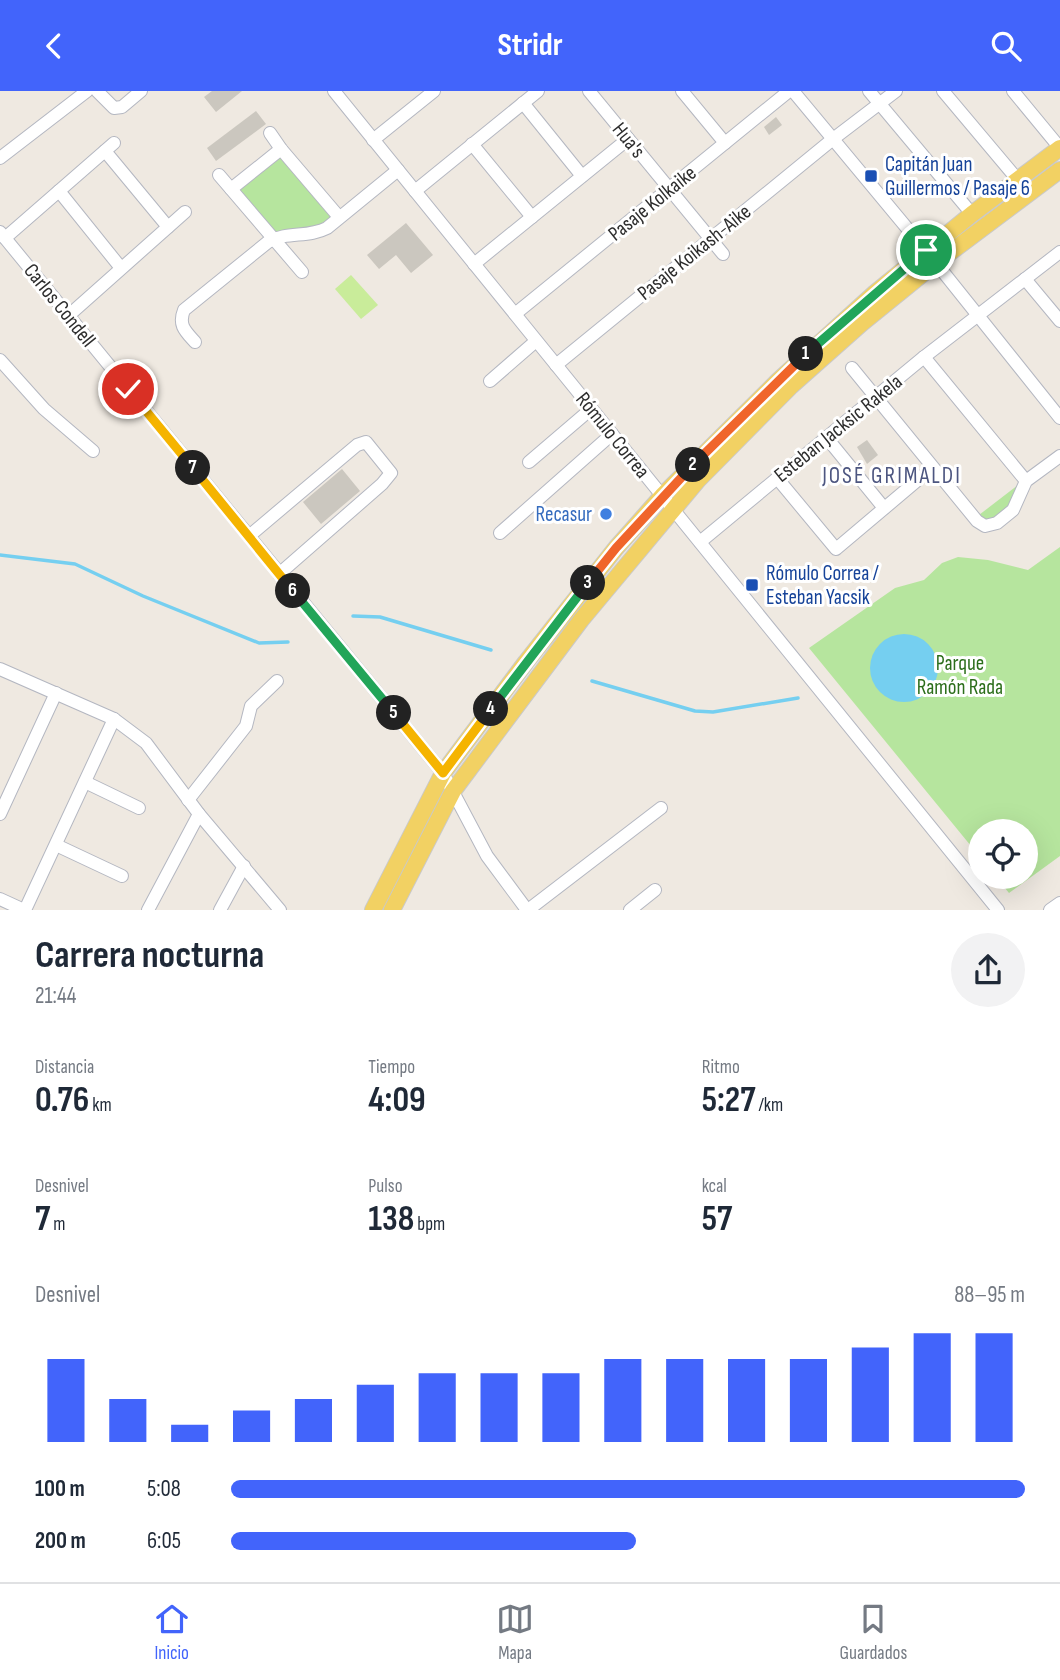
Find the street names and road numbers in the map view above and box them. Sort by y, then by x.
street label: Hua's [607,118,650,163]
street label: Pasaje Kolkaike [603,160,701,246]
street label: Pasaje Koikash-Aike [633,199,756,306]
street label: Carlos Condell [18,259,101,352]
street label: Esteban Jacksic Rakela [769,369,907,488]
street label: Rómulo Correa [570,387,655,483]

